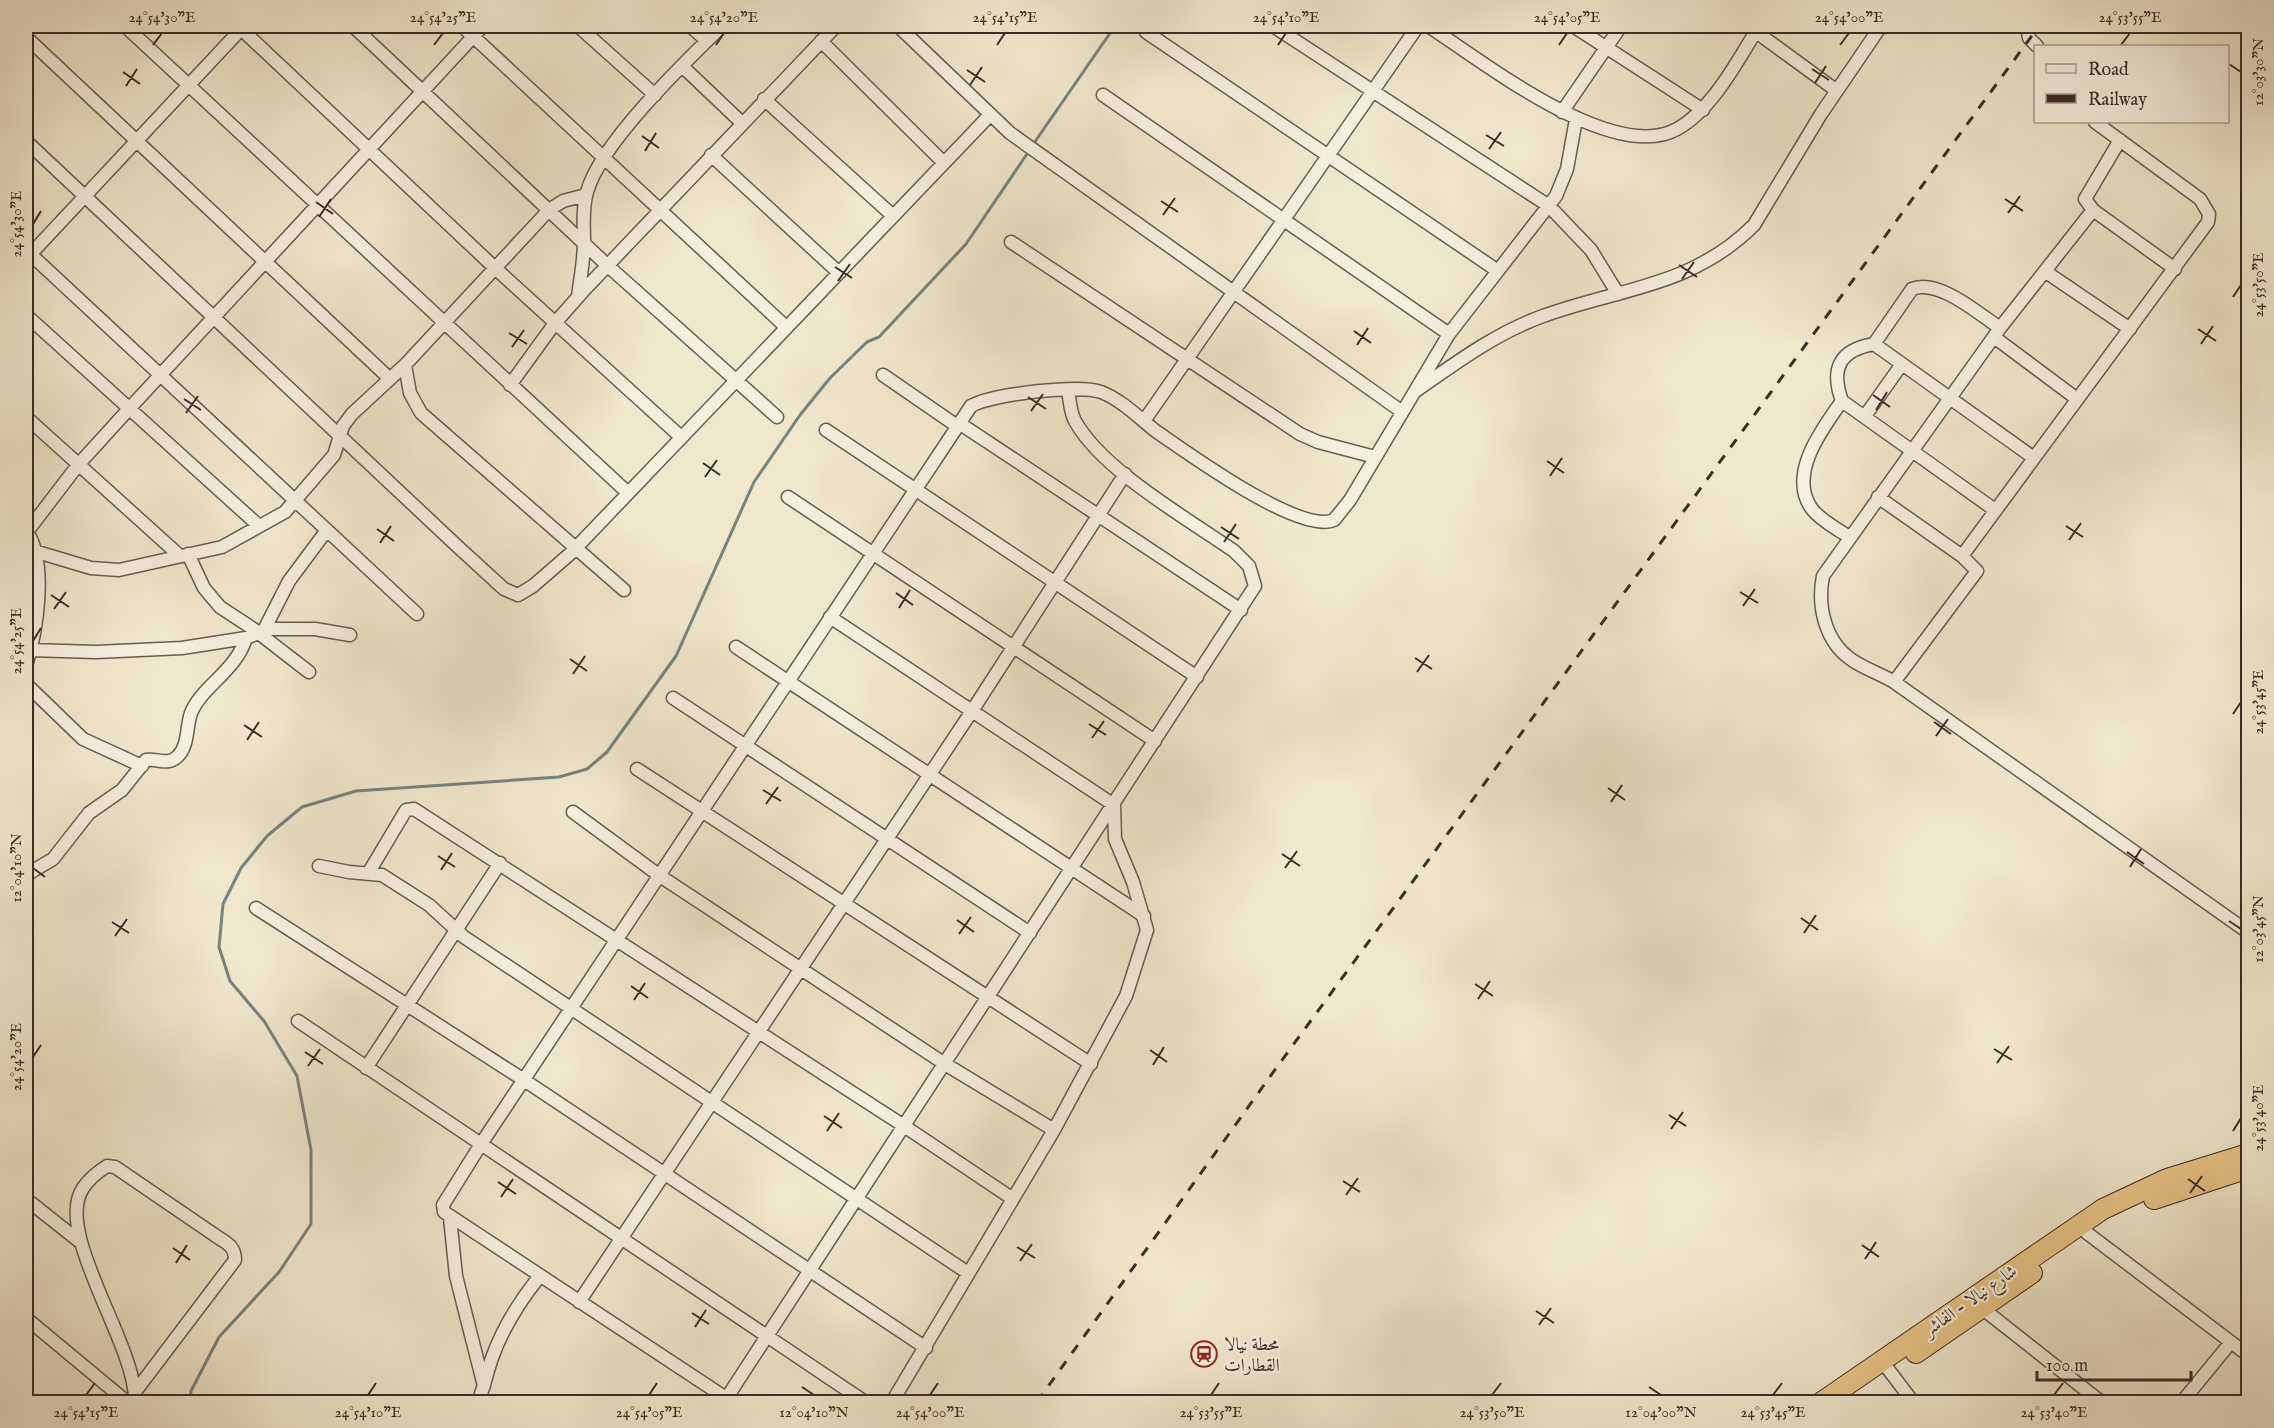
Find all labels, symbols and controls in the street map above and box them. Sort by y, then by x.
text: 24°54'30"E [129,8,195,27]
text: 24°54'25"E [410,8,476,27]
text: 24°54'20"E [690,8,758,27]
text: 24°54'15"E [973,8,1037,27]
text: 24°54'10"E [1253,8,1319,27]
text: 24°54'05"E [1534,8,1600,27]
text: 24°54'00"E [1815,8,1883,27]
text: 24°53'55"E [2098,8,2162,27]
text: 12°03'30"N [2249,38,2268,106]
legend [2034,45,2229,123]
text: Road [2088,59,2129,82]
text: Railway [2088,89,2147,112]
text: 24°54'30"E [7,191,26,257]
text: 24°53'50"E [2249,253,2268,317]
text: 24°54'25"E [7,608,26,674]
text: 24°53'45"E [2249,670,2268,734]
text: 12°04'10"N [7,833,26,903]
text: 12°03'45"N [2249,895,2268,963]
text: 24°54'20"E [7,1023,26,1091]
text: 24°53'40"E [2249,1085,2268,1151]
street label: شارع نيالا - الفاشر [1918,1261,2023,1345]
place label: محطة نيالا القطارات [1224,1334,1280,1378]
station icon: محطة نيالا القطارات [1189,1339,1219,1369]
scale bar [2037,1344,2192,1382]
text: 100 m [2046,1355,2088,1378]
text: 24°54'15"E [54,1403,118,1422]
text: 24°54'10"E [335,1403,401,1422]
text: 24°54'05"E [616,1403,682,1422]
text: 12°04'10"N [779,1403,849,1422]
text: 24°54'00"E [896,1403,964,1422]
text: 24°53'55"E [1179,1403,1243,1422]
text: 24°53'50"E [1460,1403,1524,1422]
text: 12°04'00"N [1625,1403,1697,1422]
text: 24°53'45"E [1741,1403,1805,1422]
text: 24°53'40"E [2021,1403,2087,1422]

